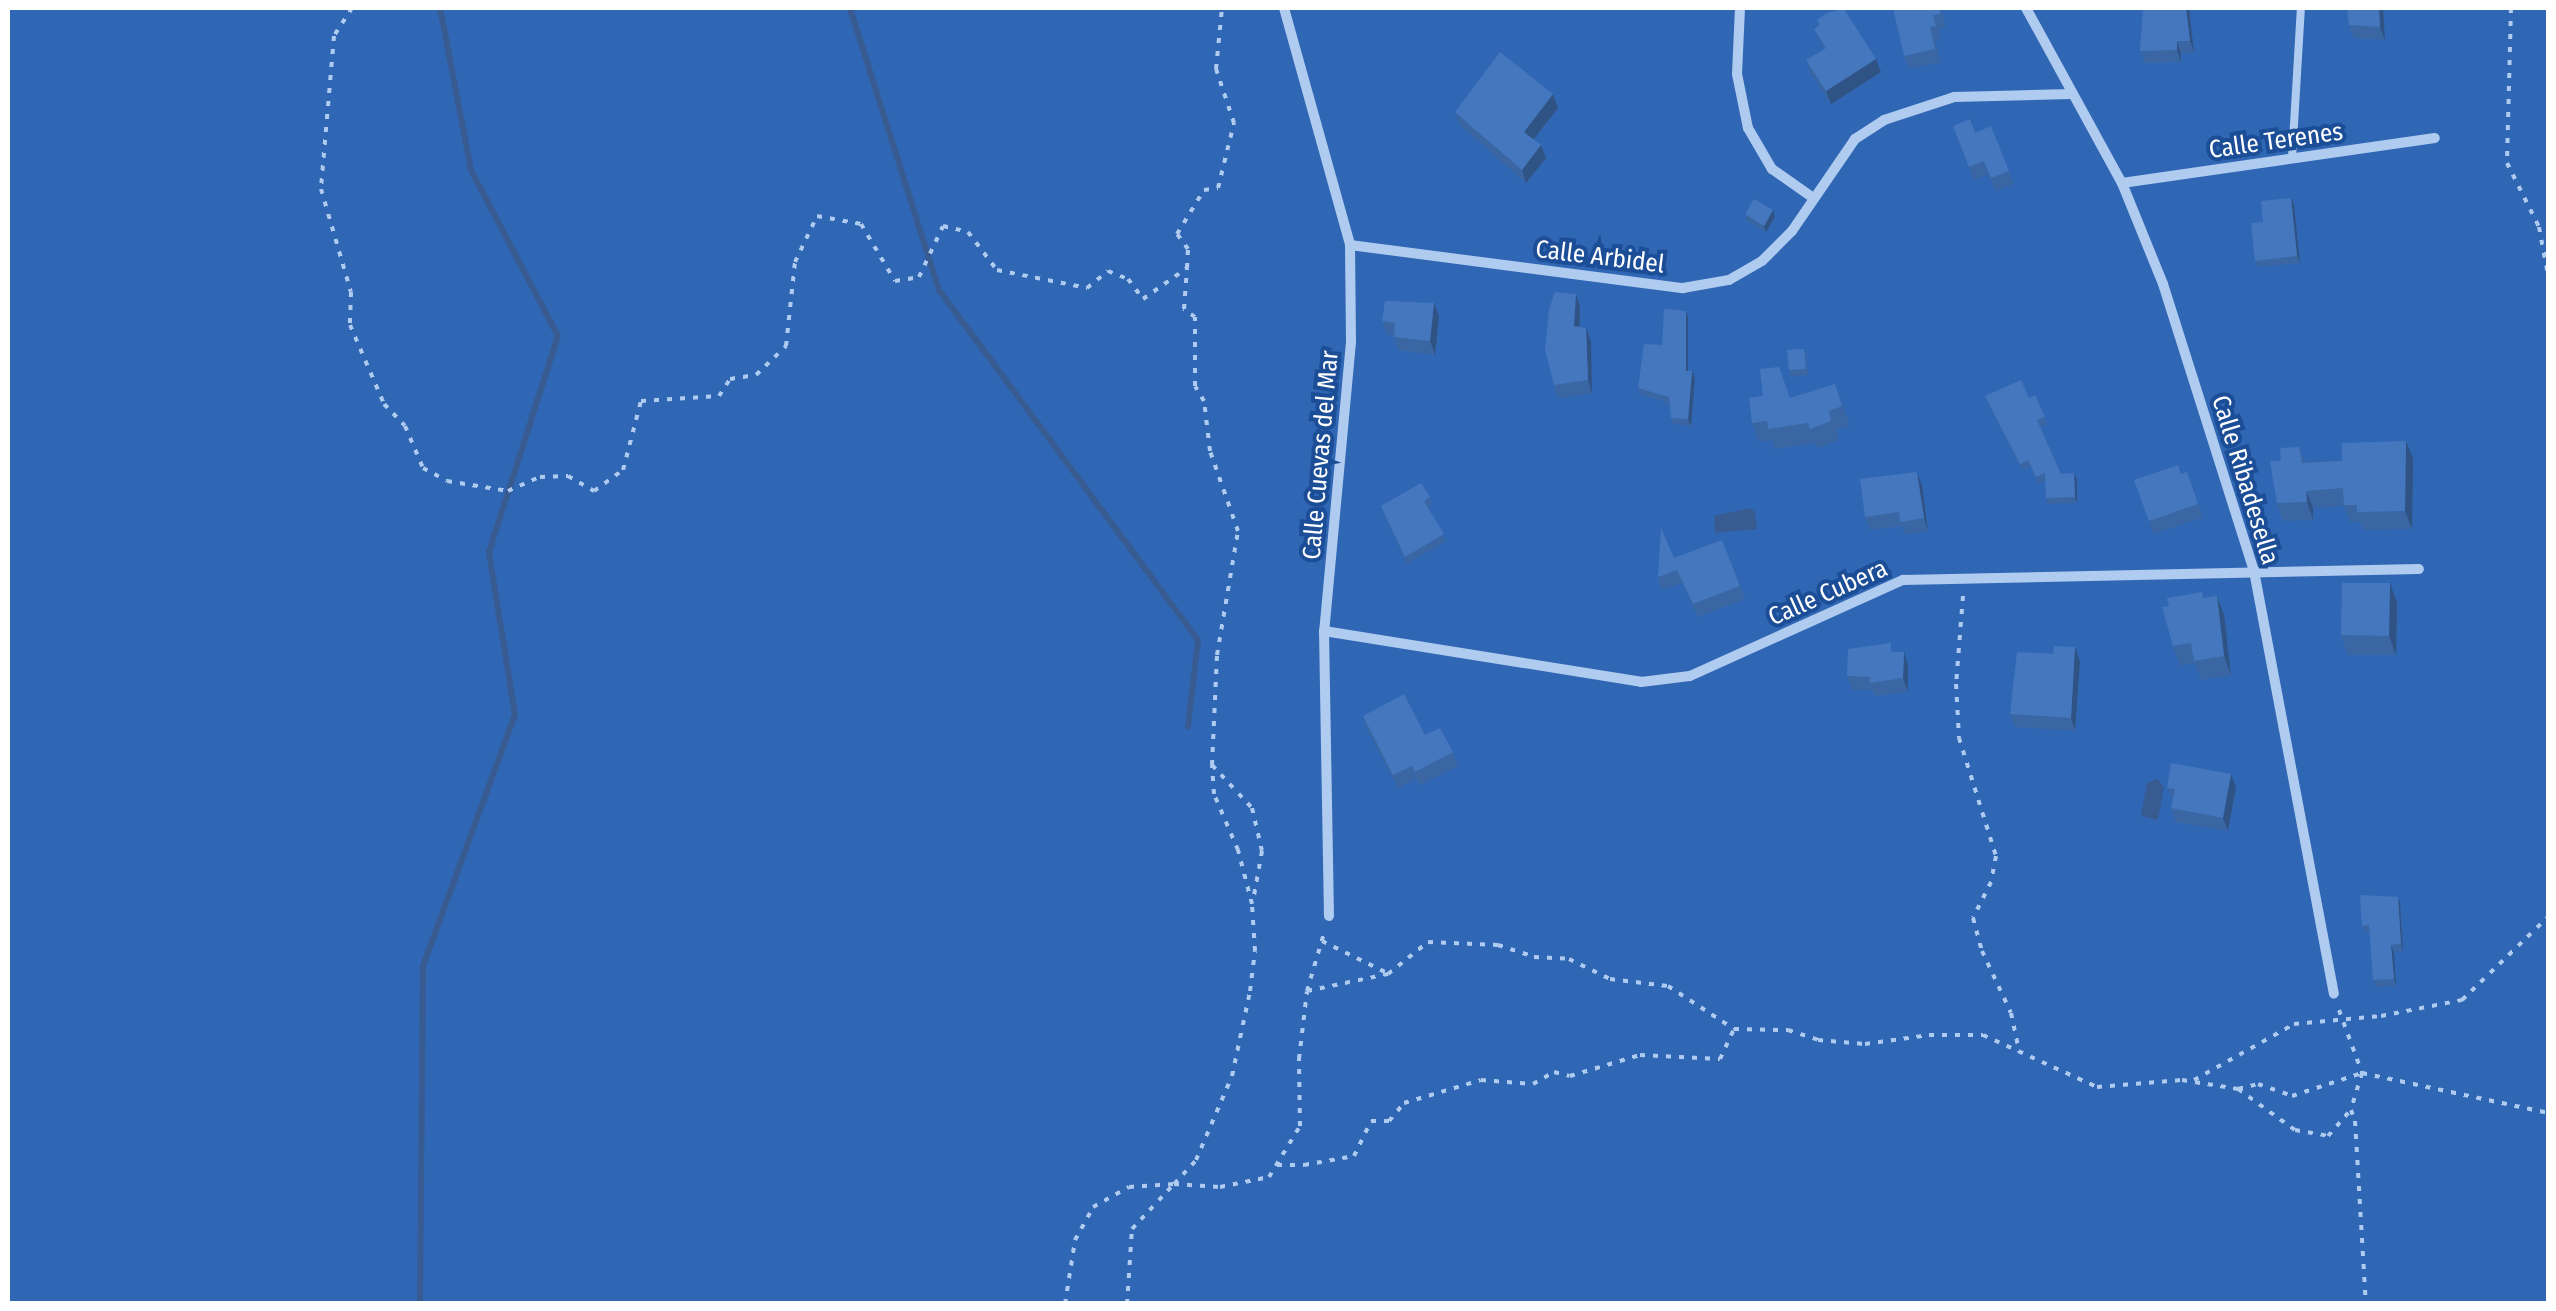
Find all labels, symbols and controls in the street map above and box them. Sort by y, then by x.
street label: Calle Terenes [2207,117,2345,165]
street label: Calle Arbidel [1534,234,1666,280]
street label: Calle Cuevas del Mar [1297,349,1345,561]
street label: Calle Ribadesella [2205,392,2285,568]
street label: Calle Cubera [1764,553,1892,633]

